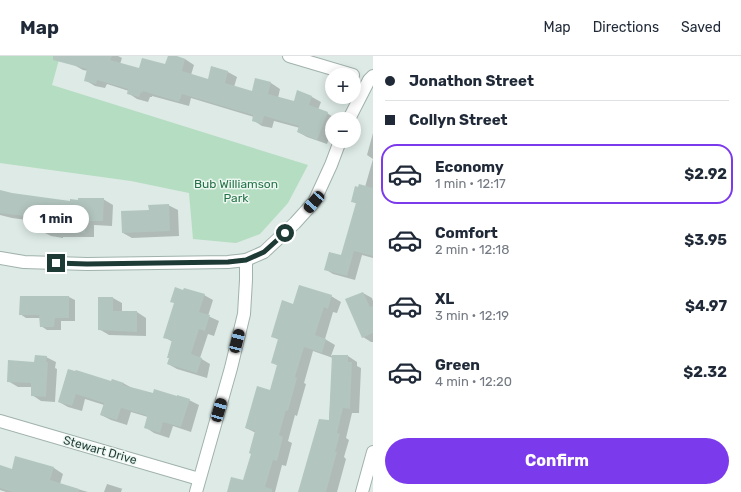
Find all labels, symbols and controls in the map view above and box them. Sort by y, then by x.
text: Map [20,16,59,39]
text: Map [544,19,571,36]
text: Directions [593,19,659,36]
text: Saved [681,19,721,36]
map controls [325,68,361,148]
button: + [325,68,361,104]
text: Jonathon Street [409,72,534,90]
text: Collyn Street [409,111,508,129]
button: − [325,112,361,148]
icon: car [387,156,423,192]
text: Economy [435,158,504,176]
text: $2.92 [684,165,727,183]
text: 1 min · 12:17 [435,176,506,191]
park label: Bub Williamson Park [194,177,278,205]
car [302,189,326,215]
callout: 1 min [23,205,89,233]
text: 1 min [39,211,73,226]
icon: car [387,222,423,258]
route start [276,224,294,242]
text: Comfort [435,224,498,242]
text: $3.95 [684,231,727,249]
text: 2 min · 12:18 [435,242,509,257]
route end [47,254,65,272]
icon: car [387,288,423,324]
text: XL [435,290,454,308]
text: $4.97 [685,297,727,315]
text: 3 min · 12:19 [435,308,509,323]
car [228,328,246,354]
icon: car [387,354,423,390]
text: Green [435,356,480,374]
text: $2.32 [683,363,727,381]
text: 4 min · 12:20 [435,374,512,389]
car [210,397,228,423]
street label: Stewart Drive [62,433,139,467]
button: Confirm [385,438,729,484]

